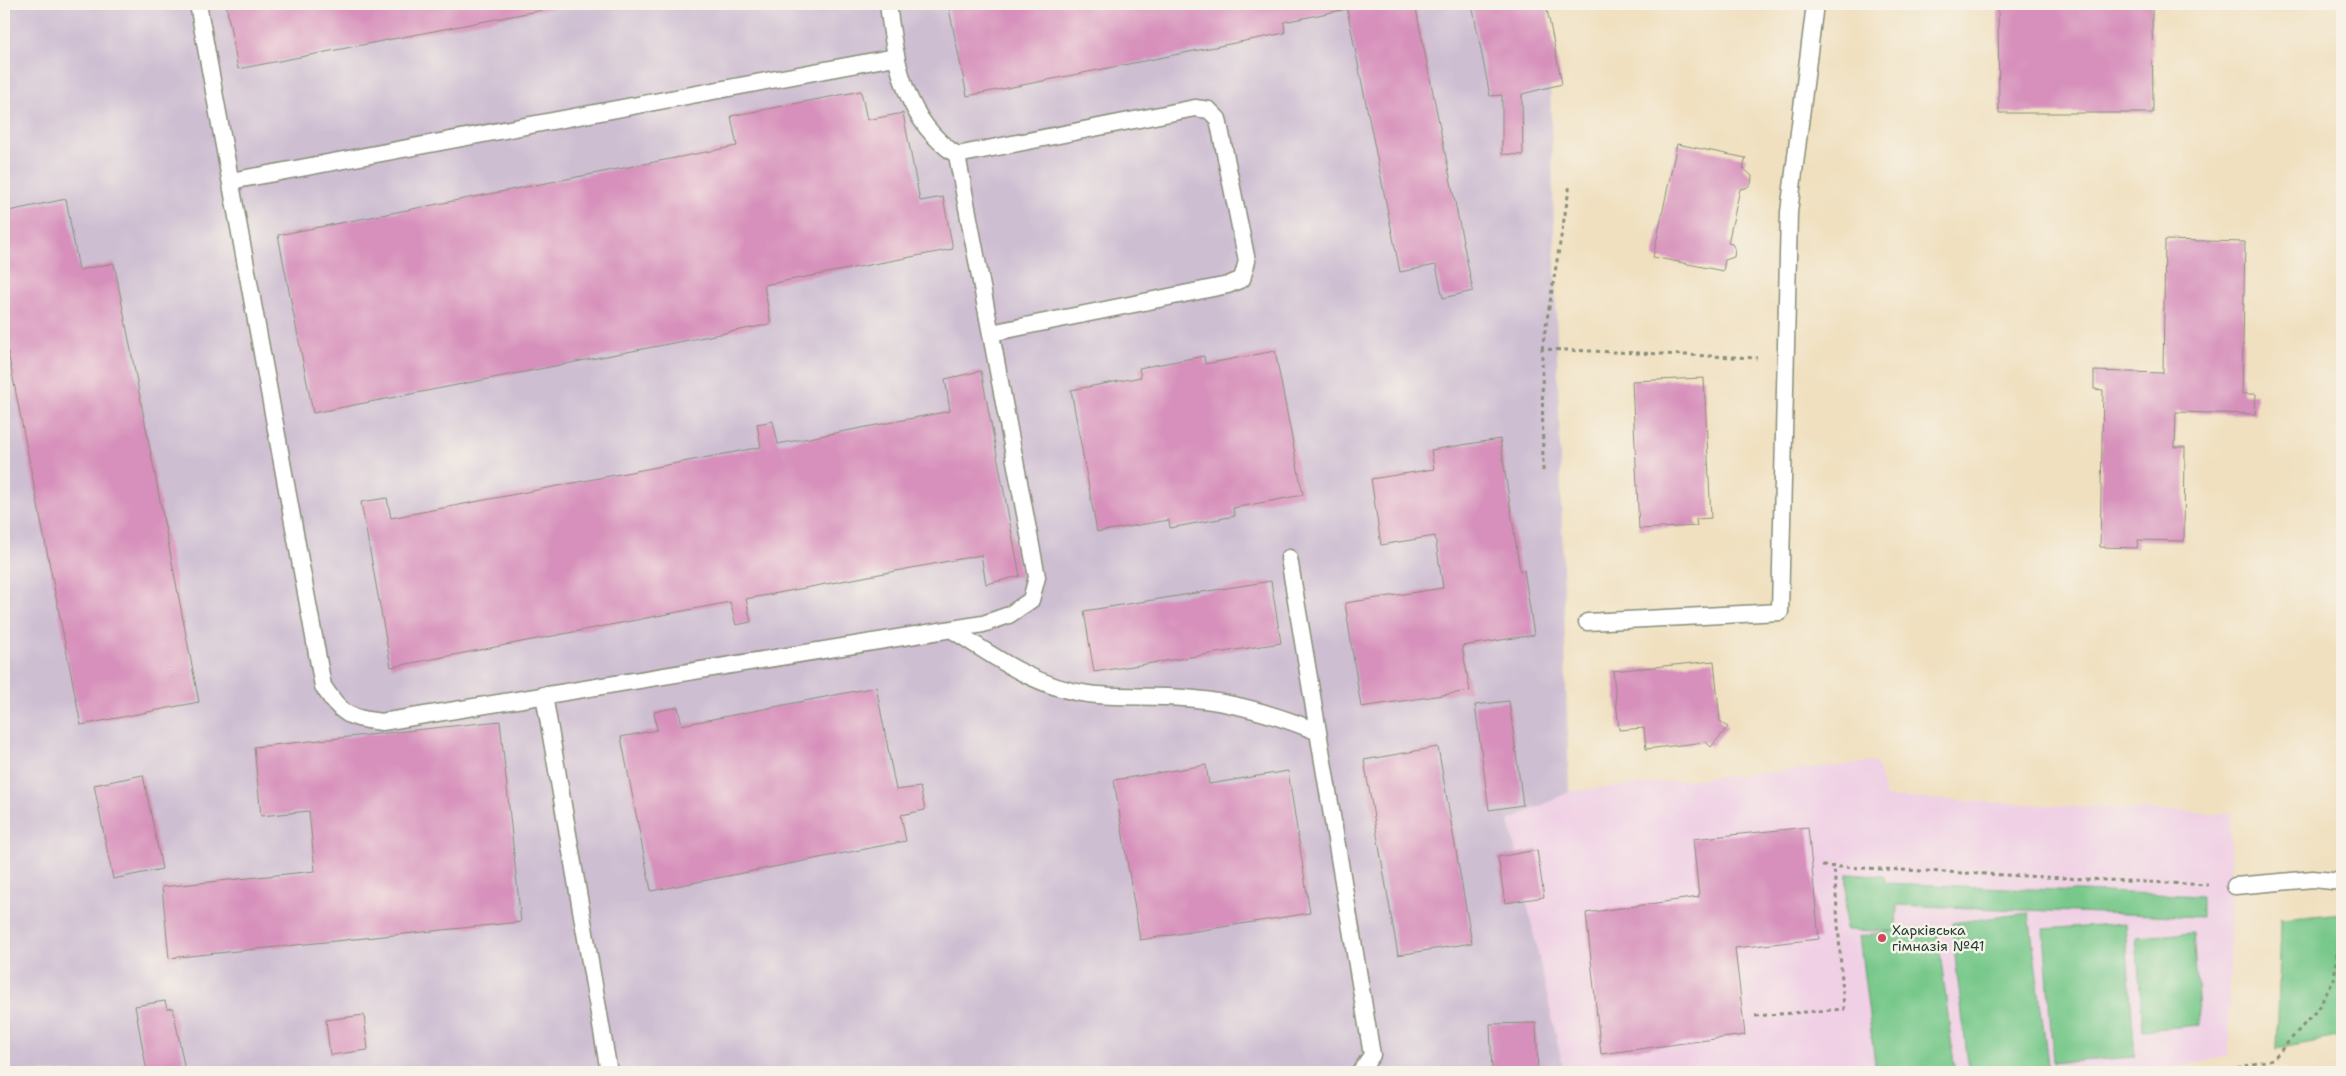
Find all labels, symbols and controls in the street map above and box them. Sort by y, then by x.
place label: Харківська гімназія №41 [1892,921,1985,955]
marker: Харківська гімназія №41 [1876,932,1888,944]

